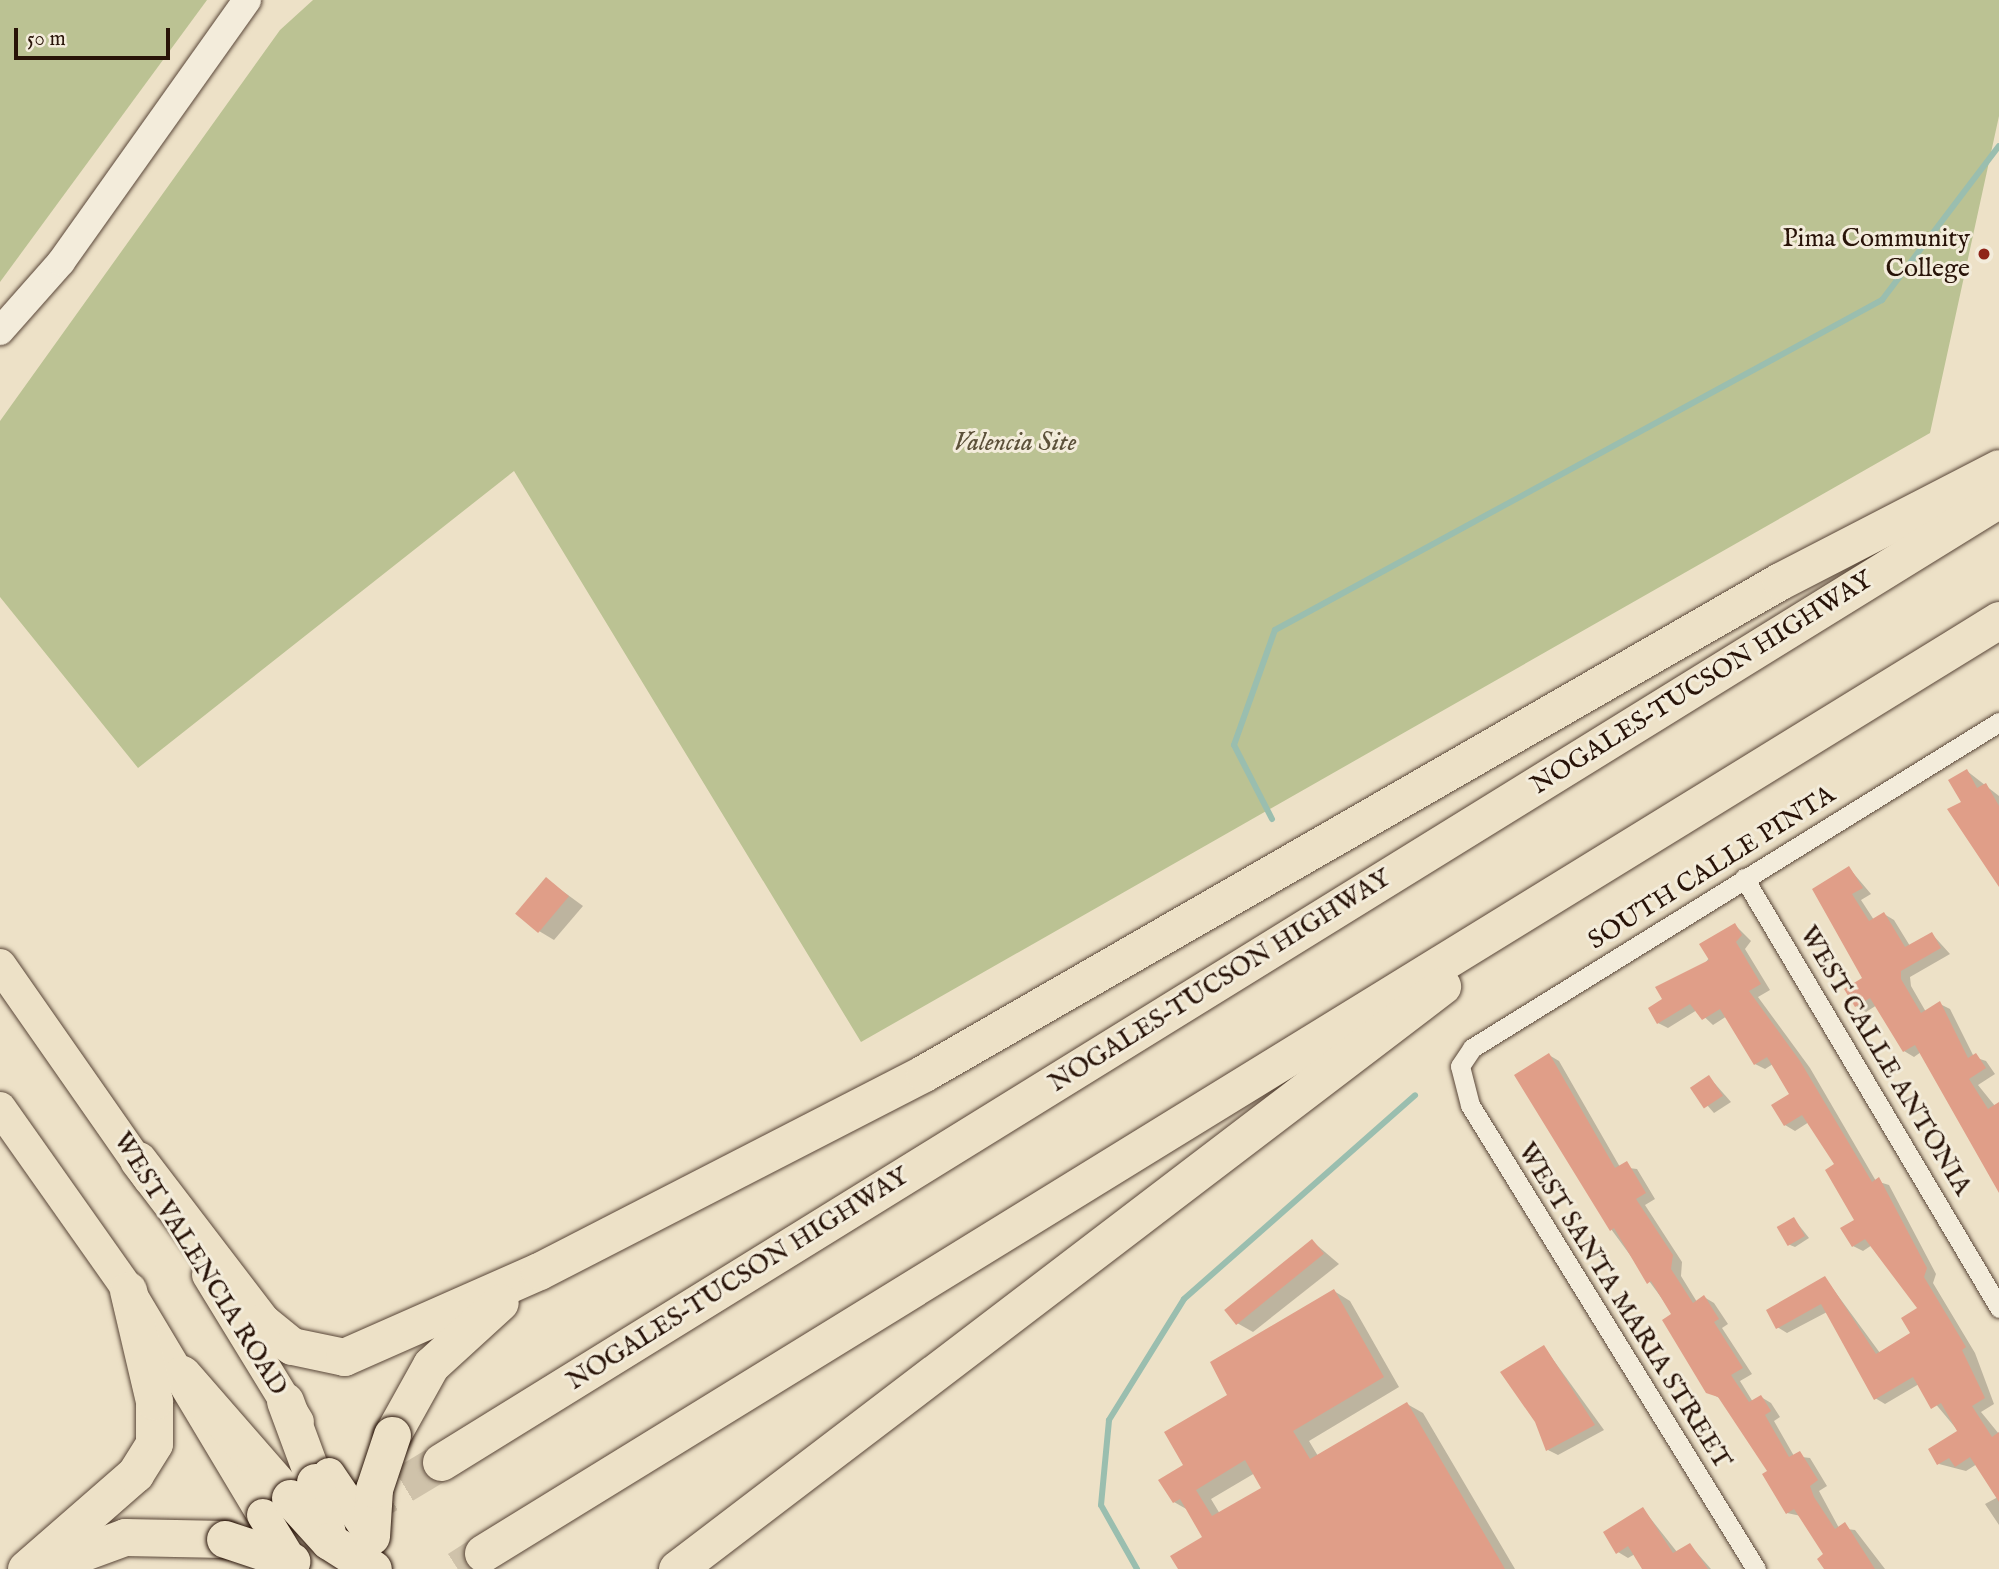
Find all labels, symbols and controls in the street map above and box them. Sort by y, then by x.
scale bar [18,14,173,58]
text: 50 m [27,26,66,53]
place label: Pima Community College [1783,223,1970,284]
marker: Pima Community College [1976,246,1992,262]
park label: Valencia Site [954,427,1076,459]
street label: NOGALES–TUCSON HIGHWAY [1525,565,1879,801]
street label: SOUTH CALLE PINTA [1583,779,1841,957]
street label: NOGALES–TUCSON HIGHWAY [1043,863,1397,1099]
street label: WEST CALLE ANTONIA [1792,921,1978,1201]
street label: WEST VALENCIA ROAD [106,1127,294,1401]
street label: WEST SANTA MARIA STREET [1510,1137,1738,1475]
street label: NOGALES–TUCSON HIGHWAY [561,1161,915,1397]

